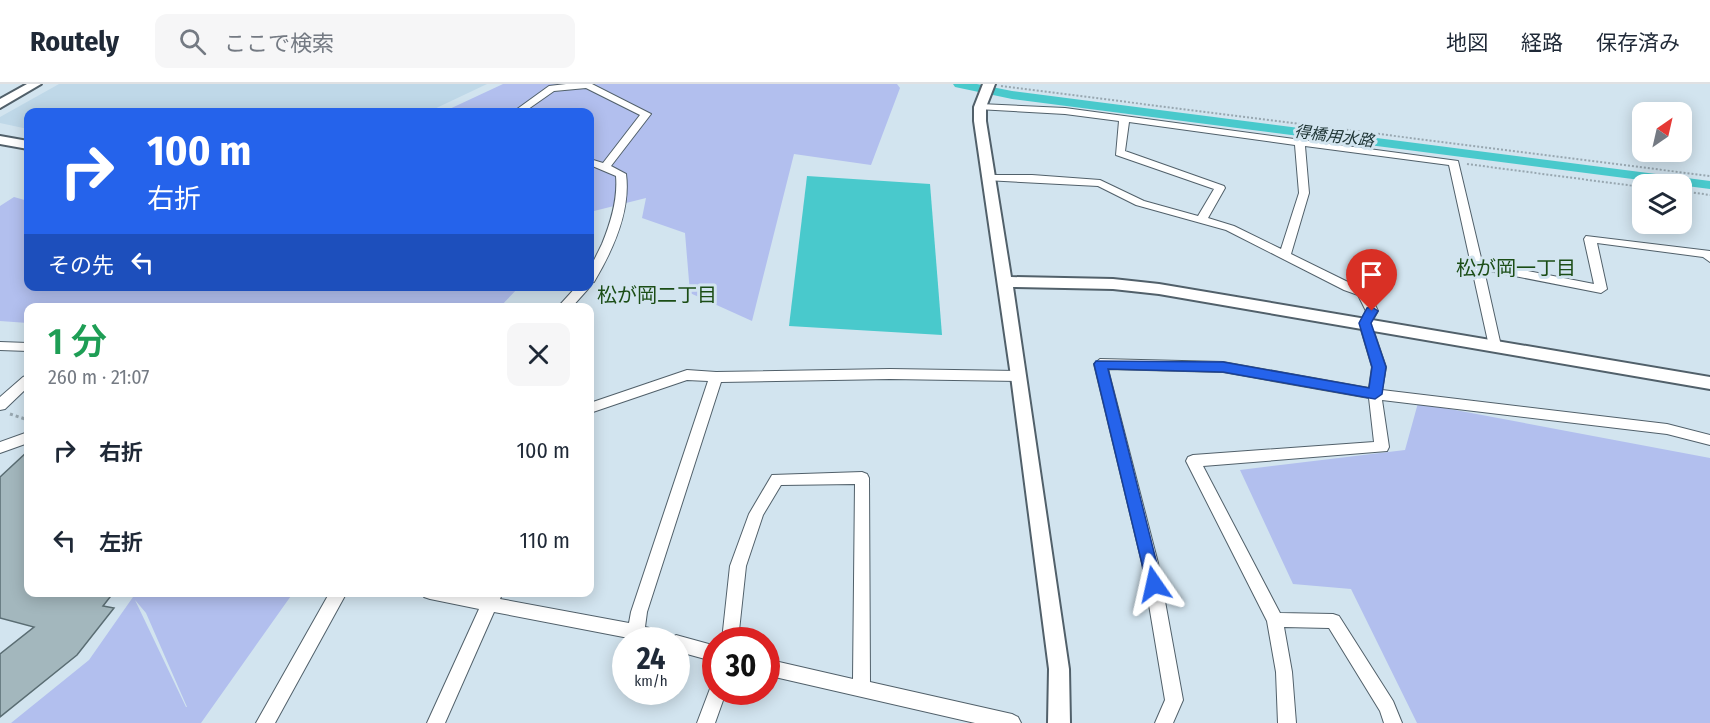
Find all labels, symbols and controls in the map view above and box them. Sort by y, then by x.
search box [155,14,575,68]
text: Routely [30,25,119,58]
icon: search [176,25,209,58]
text: ここで検索 [224,30,334,57]
text: 地図 [1446,30,1488,56]
text: 経路 [1521,30,1563,56]
text: 保存済み [1596,30,1680,56]
north arrow [1632,102,1692,162]
map controls [1632,102,1692,234]
water label: 得橋用水路 [1293,122,1377,151]
text: 100 m [147,126,251,176]
icon: right [48,132,126,210]
button: layers [1632,174,1692,234]
text: 右折 [147,183,201,215]
icon: left [126,246,159,279]
pin [1346,249,1397,311]
text: その先 [48,252,114,279]
district label: 松が岡一丁目 [1456,256,1576,280]
icon: arrive [1355,258,1388,291]
district label: 松が岡二丁目 [597,283,717,307]
text: 1 分 [48,320,107,364]
button: close [507,323,570,386]
text: 260 m · 21:07 [48,365,149,389]
icon: right [48,434,81,467]
text: 100 m [516,437,570,464]
text: 右折 [99,439,143,466]
icon: left [48,524,81,557]
text: 110 m [520,527,570,554]
text: 左折 [99,529,143,556]
position arrow [1122,552,1186,616]
speed limit sign: 30 [702,627,780,705]
text: 24 [637,641,665,677]
text: km/h [634,672,668,690]

